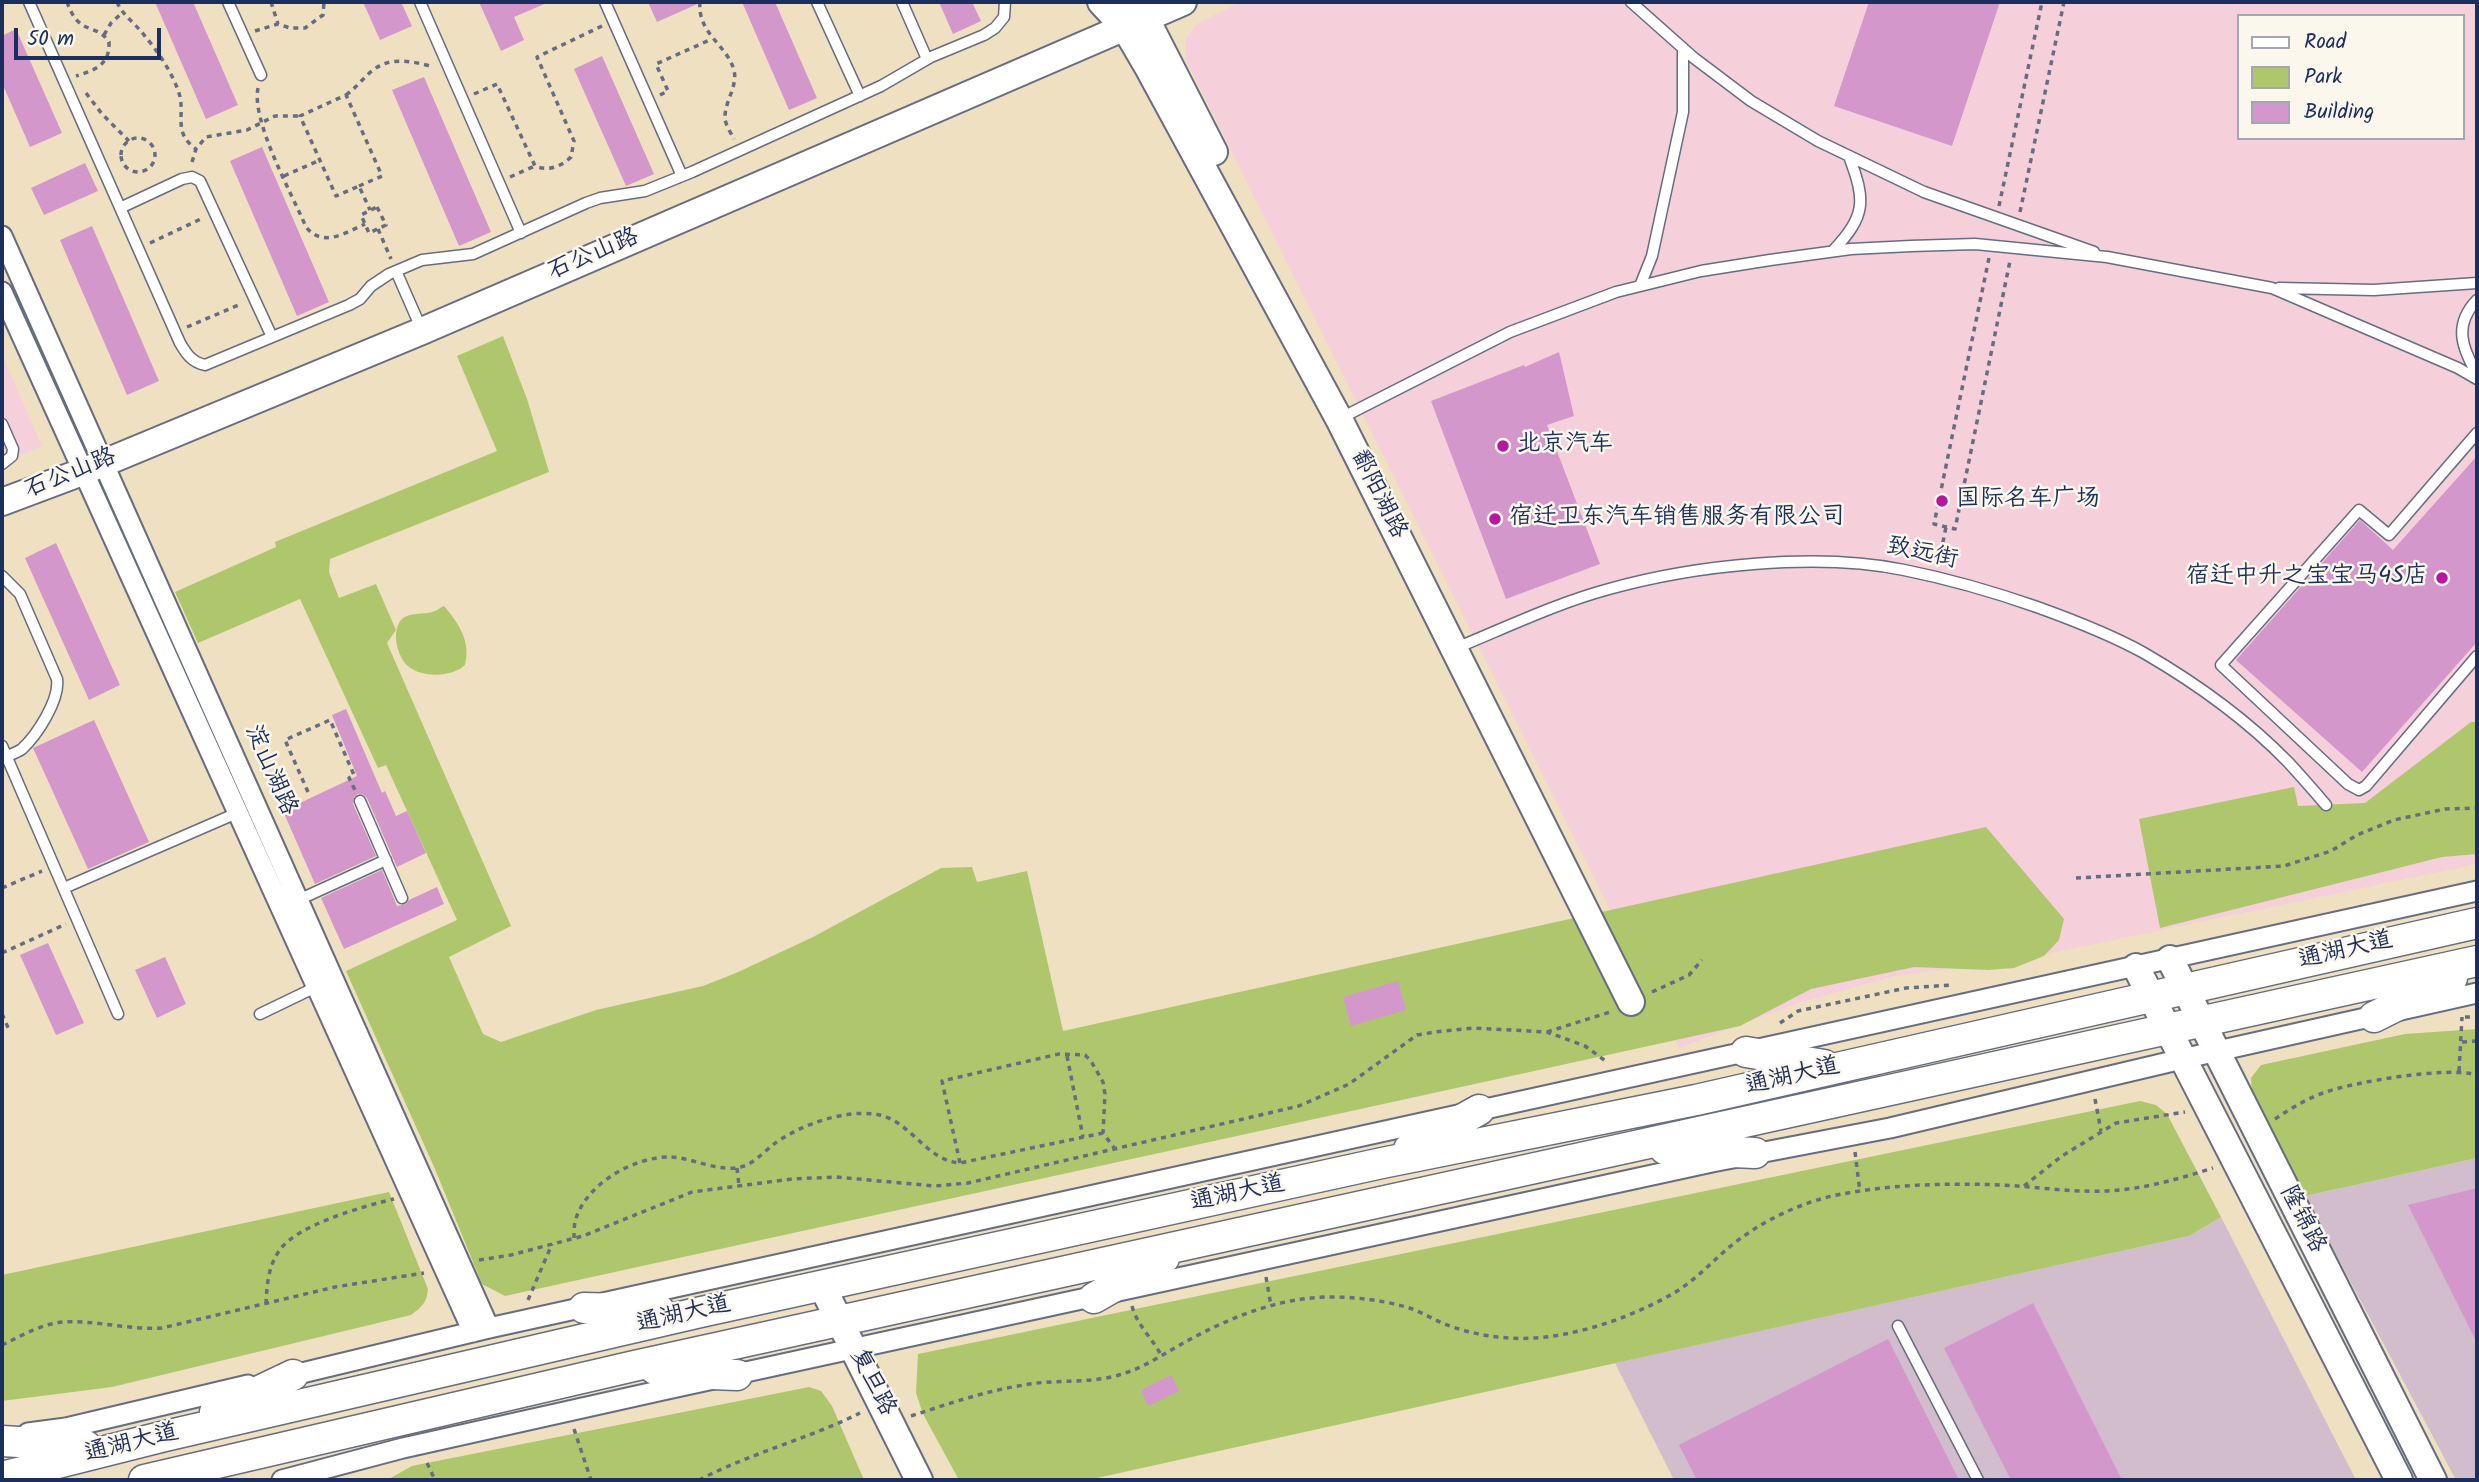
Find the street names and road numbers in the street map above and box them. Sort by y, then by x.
street label: 石公山路 [544,224,644,288]
street label: 石公山路 [21,444,121,506]
street label: 鄱阳湖路 [1342,446,1412,544]
street label: 致远街 [1884,533,1960,577]
street label: 淀山湖路 [236,721,302,821]
street label: 通湖大道 [2296,927,2396,977]
street label: 通湖大道 [1743,1053,1843,1103]
street label: 通湖大道 [1188,1171,1288,1219]
street label: 隆锦路 [2272,1181,2330,1259]
street label: 通湖大道 [634,1291,734,1341]
street label: 复旦路 [842,1344,900,1422]
street label: 通湖大道 [82,1419,182,1471]

